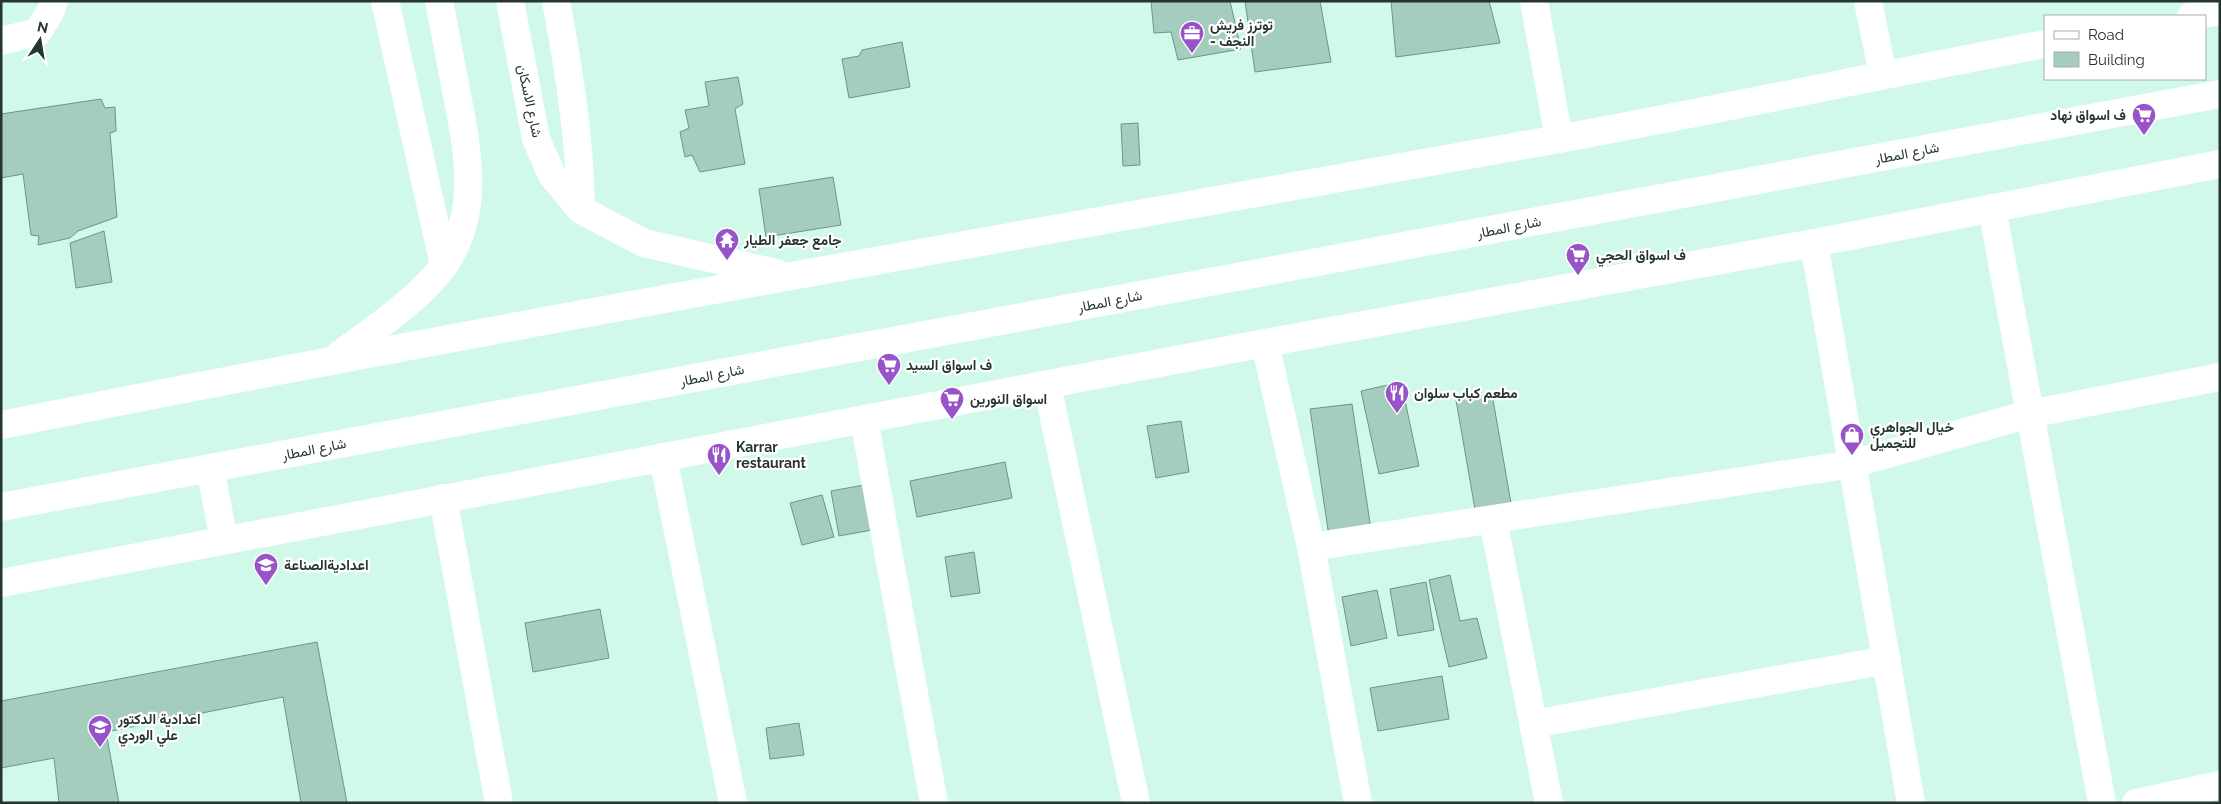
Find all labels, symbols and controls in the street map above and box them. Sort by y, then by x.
north arrow [15,15,65,65]
legend [2044,15,2206,80]
place label: توترز فريش - النجف [1210,17,1274,50]
text: N [36,18,50,36]
office icon: توترز فريش - النجف [1179,20,1205,54]
text: Road [2088,26,2124,44]
text: Building [2088,51,2145,69]
street label: شارع الاسكان [512,63,546,140]
supermarket icon: ف اسواق نهاد [2131,102,2157,136]
place label: ف اسواق نهاد [2050,107,2126,124]
street label: شارع المطار [1873,139,1941,170]
street label: شارع المطار [1475,213,1543,244]
temple icon: جامع جعفر الطيار [714,227,740,261]
place label: جامع جعفر الطيار [743,232,842,250]
supermarket icon: ف اسواق الحجي [1565,242,1591,276]
place label: ف اسواق الحجي [1596,247,1686,267]
street label: شارع المطار [1076,287,1144,318]
supermarket icon: ف اسواق السيد [876,352,902,386]
place label: ف اسواق السيد [906,357,992,374]
street label: شارع المطار [678,361,746,392]
restaurant icon: مطعم كباب سلوان [1384,380,1410,414]
place label: مطعم كباب سلوان [1414,385,1518,402]
supermarket icon: اسواق النورين [939,386,965,420]
place label: اسواق النورين [970,391,1047,408]
place label: خيال الجواهري للتجميل [1870,419,1954,452]
shop icon: خيال الجواهري للتجميل [1839,422,1865,456]
street label: شارع المطار [280,435,348,466]
place label: Karrar restaurant [736,439,806,471]
restaurant icon: Karrar restaurant [706,442,732,476]
school or university icon: اعداديةالصناعة [253,552,279,586]
place label: اعداديةالصناعة [284,557,369,574]
place label: اعدادية الدكتور علي الوردي [117,711,201,747]
school or university icon: اعدادية الدكتور علي الوردي [87,714,113,748]

